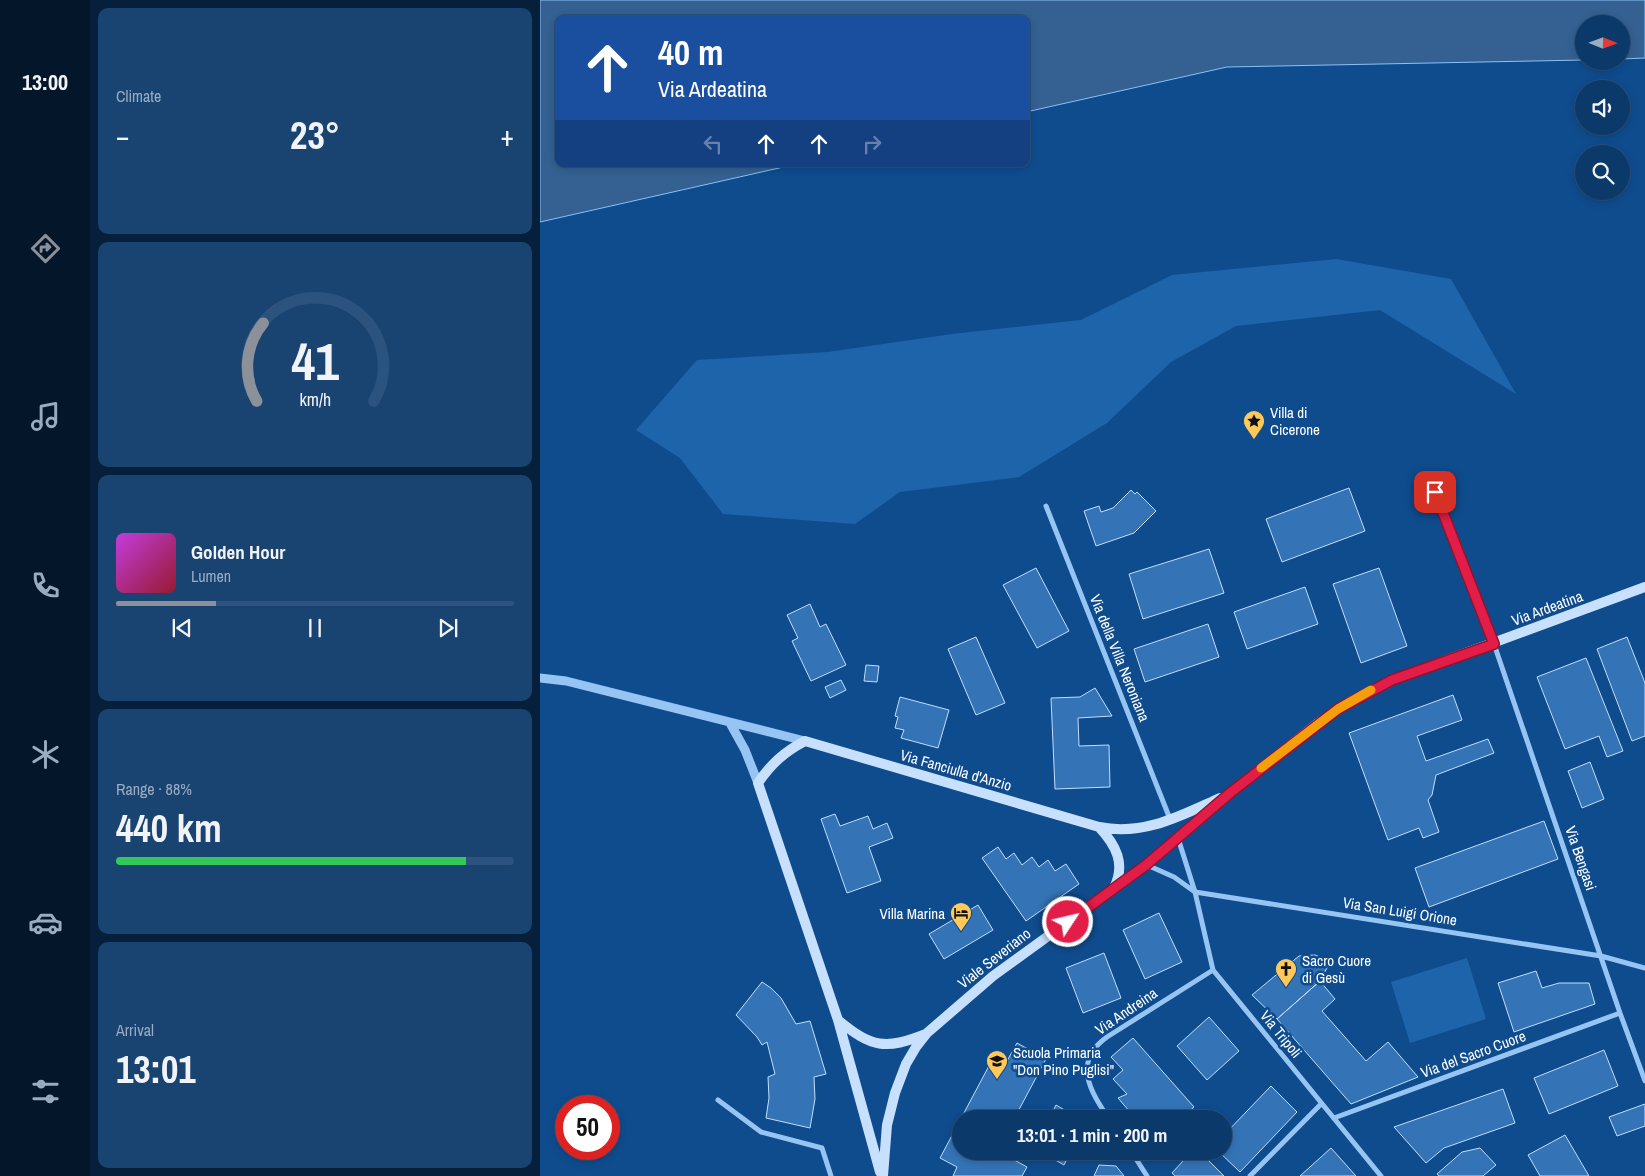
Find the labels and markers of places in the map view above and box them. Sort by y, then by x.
place label: Villa di Cicerone [1270,402,1320,440]
place icon: Villa di Cicerone [1242,409,1266,440]
pin [1414,471,1456,513]
hotel icon: Villa Marina [949,901,973,932]
place label: Villa Marina [880,903,945,924]
place label: Sacro Cuore di Gesù [1302,950,1371,988]
church icon: Sacro Cuore di Gesù [1274,957,1298,988]
place label: Scuola Primaria "Don Pino Puglisi" [1013,1042,1114,1080]
school or university icon: Scuola Primaria "Don Pino Puglisi" [985,1049,1009,1080]

